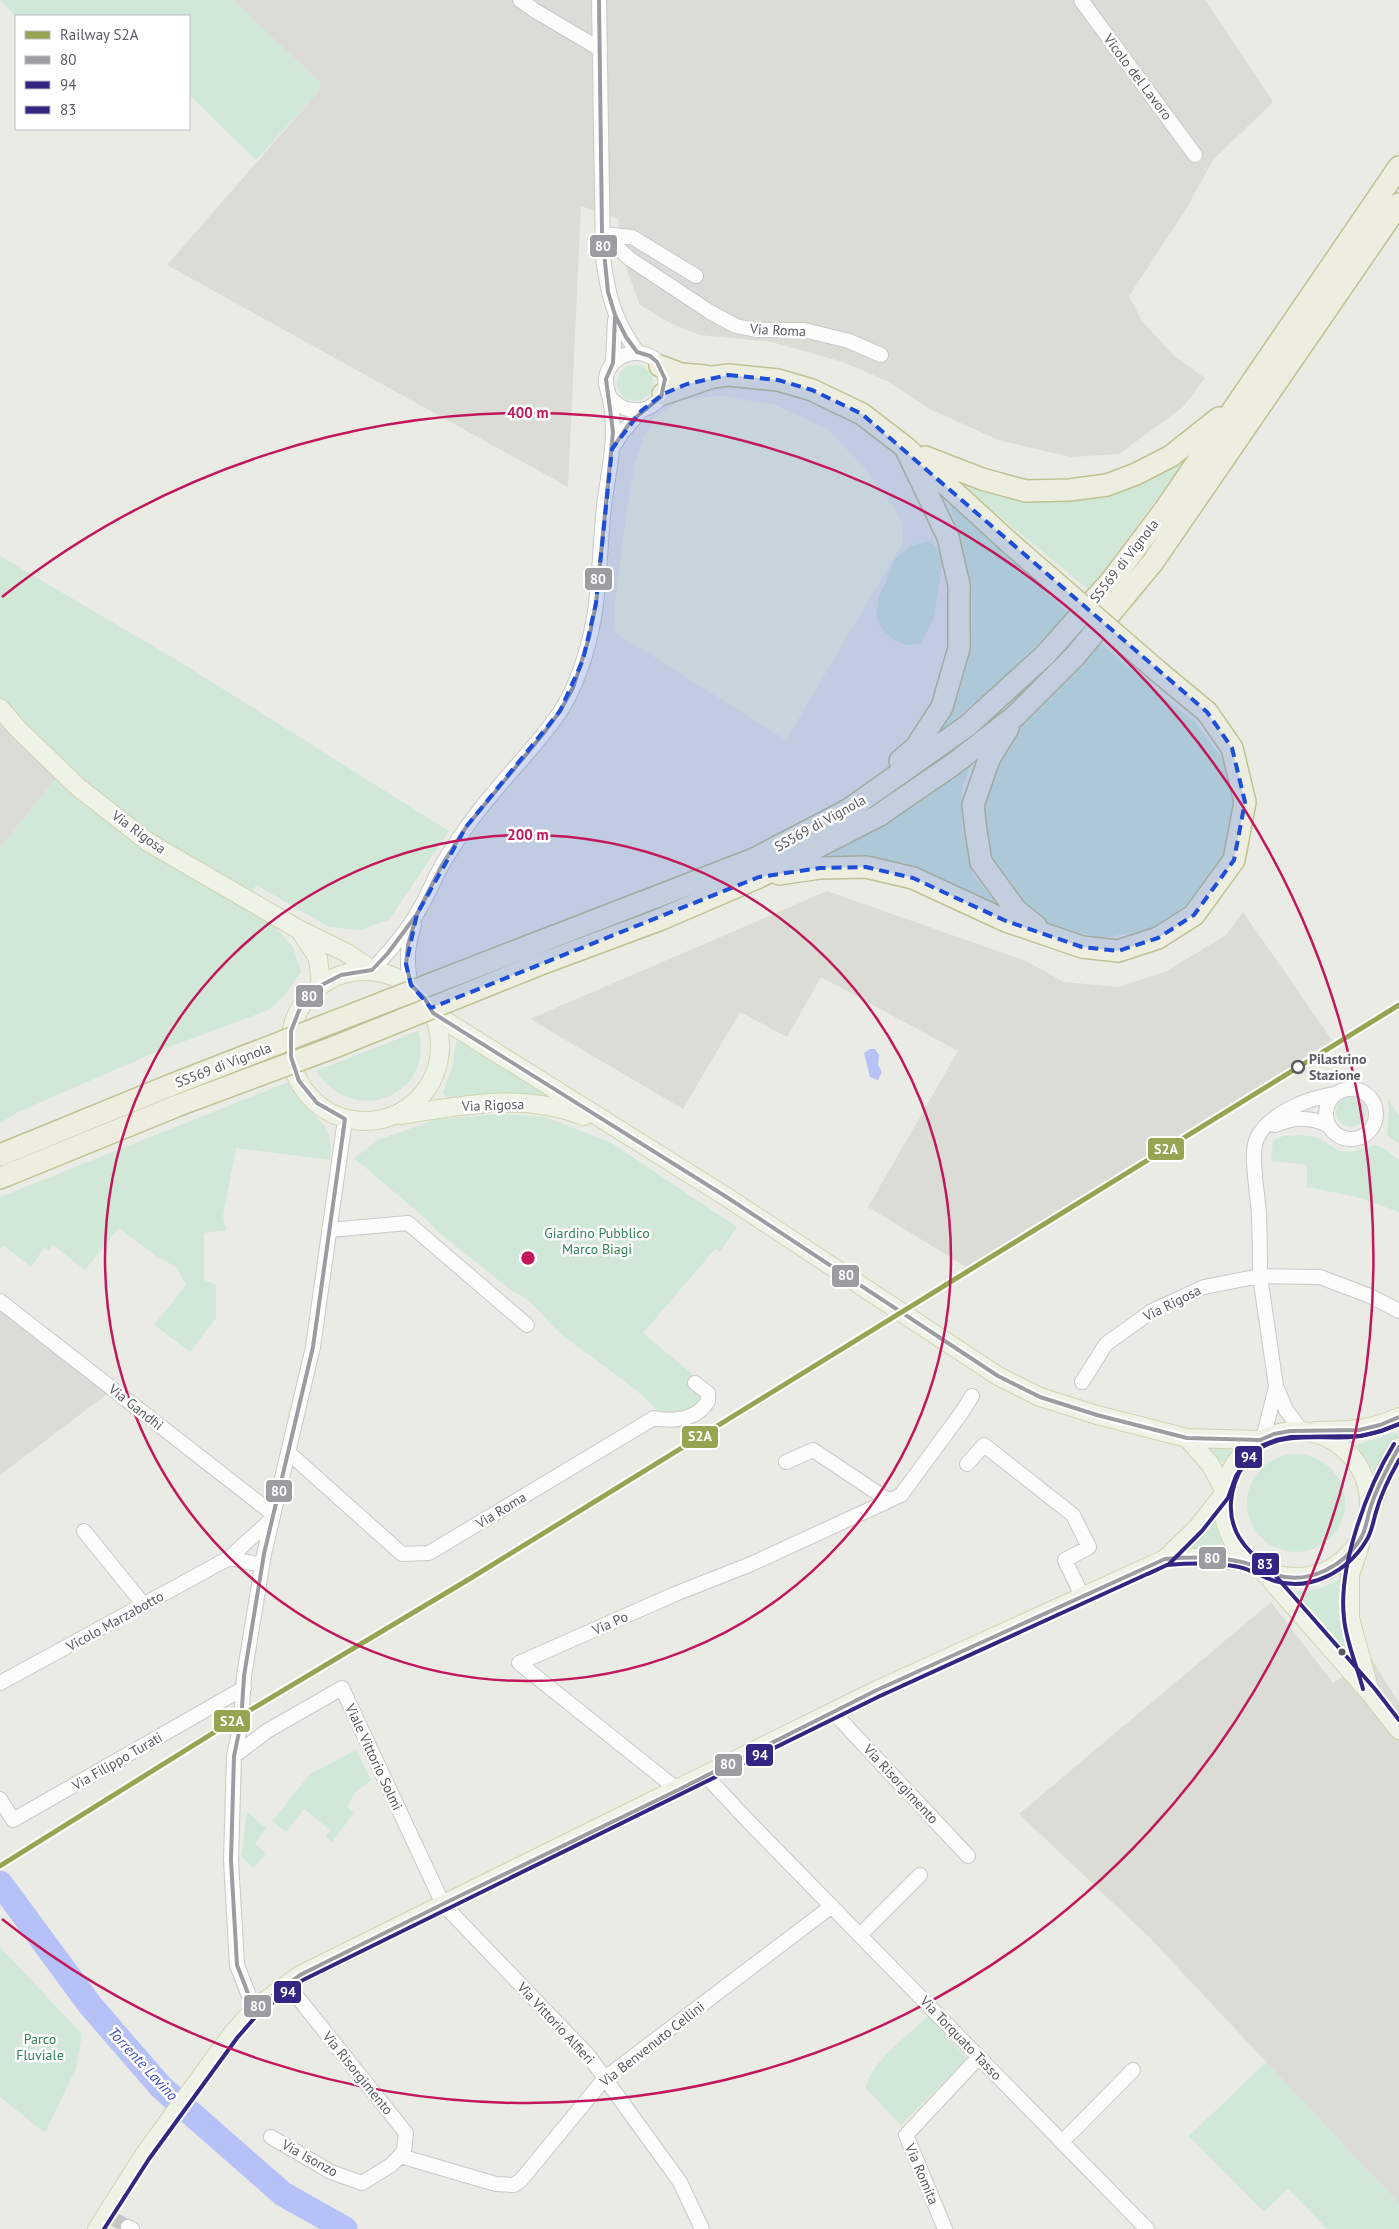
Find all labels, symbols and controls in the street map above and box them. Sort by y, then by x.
legend [15,15,190,130]
text: Railway S2A [60,25,139,44]
street label: Vicolo del Lavoro [1099,30,1176,124]
text: 80 [60,50,76,69]
text: 94 [60,75,76,94]
text: 83 [60,100,76,119]
line badge: 80 [589,234,618,258]
text: 80 [595,237,611,255]
street label: Via Roma [749,319,806,340]
text: 400 m [507,403,549,422]
street label: SS569 di Vignola [1086,515,1162,607]
line badge: 80 [584,567,613,591]
text: 80 [590,570,606,588]
street label: SS569 di Vignola [771,790,869,855]
street label: Via Rigosa [108,806,170,858]
text: 200 m [507,825,549,844]
line badge: 80 [295,984,324,1008]
text: 80 [301,987,317,1005]
street label: SS569 di Vignola [172,1038,274,1092]
place label: Pilastrino Stazione [1309,1050,1367,1084]
marker: Pilastrino Stazione [1291,1060,1305,1074]
street label: Via Rigosa [461,1095,525,1115]
line badge: S2A [1147,1137,1185,1161]
text: S2A [1154,1140,1178,1158]
park label: Giardino Pubblico Marco Biagi [544,1224,650,1258]
centre of rings [519,1249,537,1267]
line badge: 80 [831,1264,860,1288]
text: 80 [838,1266,854,1284]
street label: Via Rigosa [1139,1281,1204,1326]
street label: Via Gandhi [104,1379,167,1434]
line badge: S2A [681,1425,719,1449]
text: S2A [688,1427,712,1445]
line badge: 94 [1234,1445,1263,1469]
text: 94 [1241,1448,1257,1466]
line badge: 80 [265,1479,293,1503]
text: 80 [271,1482,287,1500]
street label: Via Roma [472,1488,530,1533]
line badge: 80 [1198,1546,1227,1570]
text: 80 [1204,1549,1220,1567]
line badge: 83 [1251,1552,1280,1576]
text: 83 [1257,1555,1273,1573]
street label: Vicolo Marzabotto [62,1587,167,1656]
street label: Via Po [588,1607,631,1639]
unlabelled marker [1337,1647,1347,1657]
street label: Viale Vittorio Solmi [341,1700,407,1813]
line badge: S2A [213,1709,251,1733]
text: S2A [220,1712,244,1730]
street label: Via Filippo Turati [68,1728,165,1795]
street label: Via Risorgimento [859,1740,942,1827]
line badge: 94 [745,1743,774,1767]
text: 94 [752,1746,768,1764]
line badge: 80 [714,1753,743,1777]
text: 80 [720,1755,736,1773]
street label: Via Vittorio Alfieri [513,1978,598,2068]
line badge: 94 [273,1980,302,2004]
text: 94 [280,1983,296,2001]
street label: Via Torquato Tasso [916,1991,1006,2084]
line badge: 80 [243,1994,272,2018]
text: 80 [250,1997,266,2015]
street label: Via Benvenuto Cellini [595,1997,708,2091]
water label: Torrente Lavino [104,2023,182,2105]
street label: Via Risorgimento [318,2027,397,2118]
park label: Parco Fluviale [16,2030,64,2064]
street label: Via Isonzo [278,2135,341,2181]
street label: Via Romita [901,2140,943,2207]

